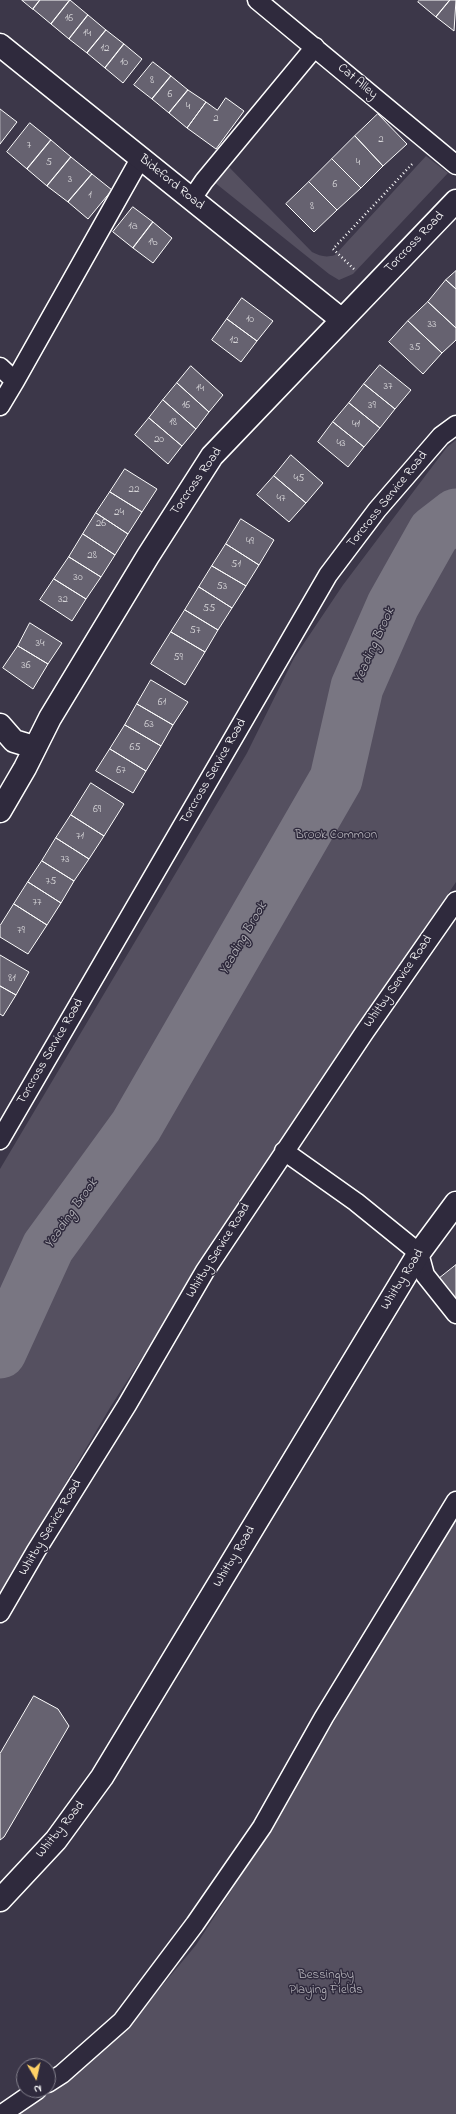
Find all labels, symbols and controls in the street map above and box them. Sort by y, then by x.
house number: 16 [65,12,73,26]
house number: 14 [83,27,91,41]
house number: 12 [101,42,109,56]
house number: 10 [120,56,128,70]
street label: Cat Alley [334,61,380,103]
house number: 8 [150,74,154,88]
house number: 6 [168,88,172,102]
house number: 4 [186,100,190,114]
house number: 2 [213,112,219,126]
house number: 2 [378,133,384,147]
house number: 7 [27,139,31,153]
street label: Bideford Road [135,152,207,214]
house number: 5 [46,156,52,170]
house number: 4 [356,156,360,170]
house number: 3 [68,173,72,187]
house number: 6 [333,178,337,192]
house number: 1 [88,189,92,203]
house number: 8 [310,200,314,214]
street label: Torcross Road [382,209,448,277]
house number: 1a [128,220,138,234]
house number: 1b [148,236,158,250]
house number: 10 [246,313,254,327]
house number: 33 [427,318,437,332]
house number: 12 [230,334,238,348]
house number: 35 [410,341,420,355]
house number: 37 [383,380,393,394]
house number: 14 [196,382,204,396]
house number: 16 [182,399,190,413]
house number: 39 [368,399,376,413]
house number: 18 [169,416,177,430]
house number: 41 [352,418,360,432]
house number: 20 [154,433,164,447]
house number: 43 [336,437,346,451]
street label: Torcross Road [168,445,226,519]
street label: Torcross Service Road [344,449,432,551]
house number: 45 [294,472,304,486]
house number: 22 [129,483,139,497]
house number: 47 [276,492,286,506]
house number: 24 [114,506,124,520]
house number: 26 [96,517,106,531]
house number: 49 [246,535,254,549]
house number: 28 [87,549,97,563]
house number: 51 [231,558,241,572]
house number: 30 [73,571,83,585]
house number: 53 [217,580,227,594]
house number: 32 [58,593,68,607]
house number: 55 [203,602,215,616]
water label: Yeading Brook [351,605,399,687]
house number: 57 [190,624,200,638]
house number: 34 [35,637,45,651]
house number: 59 [173,651,183,665]
house number: 36 [21,659,31,673]
house number: 61 [158,696,166,710]
street label: Torcross Service Road [177,716,251,828]
house number: 63 [144,718,154,732]
house number: 65 [129,741,141,755]
house number: 67 [116,764,126,778]
house number: 69 [93,803,101,817]
park label: Brook Common [295,828,377,844]
house number: 71 [76,830,84,844]
house number: 73 [60,853,70,867]
house number: 75 [46,875,56,889]
house number: 77 [32,896,42,910]
water label: Yeading Brook [216,900,272,978]
house number: 79 [17,924,25,938]
street label: Whitby Service Road [361,933,437,1031]
house number: 81 [8,972,16,986]
street label: Torcross Service Road [14,996,88,1108]
water label: Yeading Brook [42,1176,102,1252]
street label: Whitby Service Road [184,1201,254,1301]
street label: Whitby Road [378,1247,428,1313]
street label: Whitby Service Road [16,1477,86,1579]
street label: Whitby Road [211,1524,259,1590]
street label: Whitby Road [33,1798,89,1862]
park label: Bessingby Playing Fields [289,1968,363,1999]
north arrow [16,2058,56,2098]
text: N [33,2080,43,2097]

